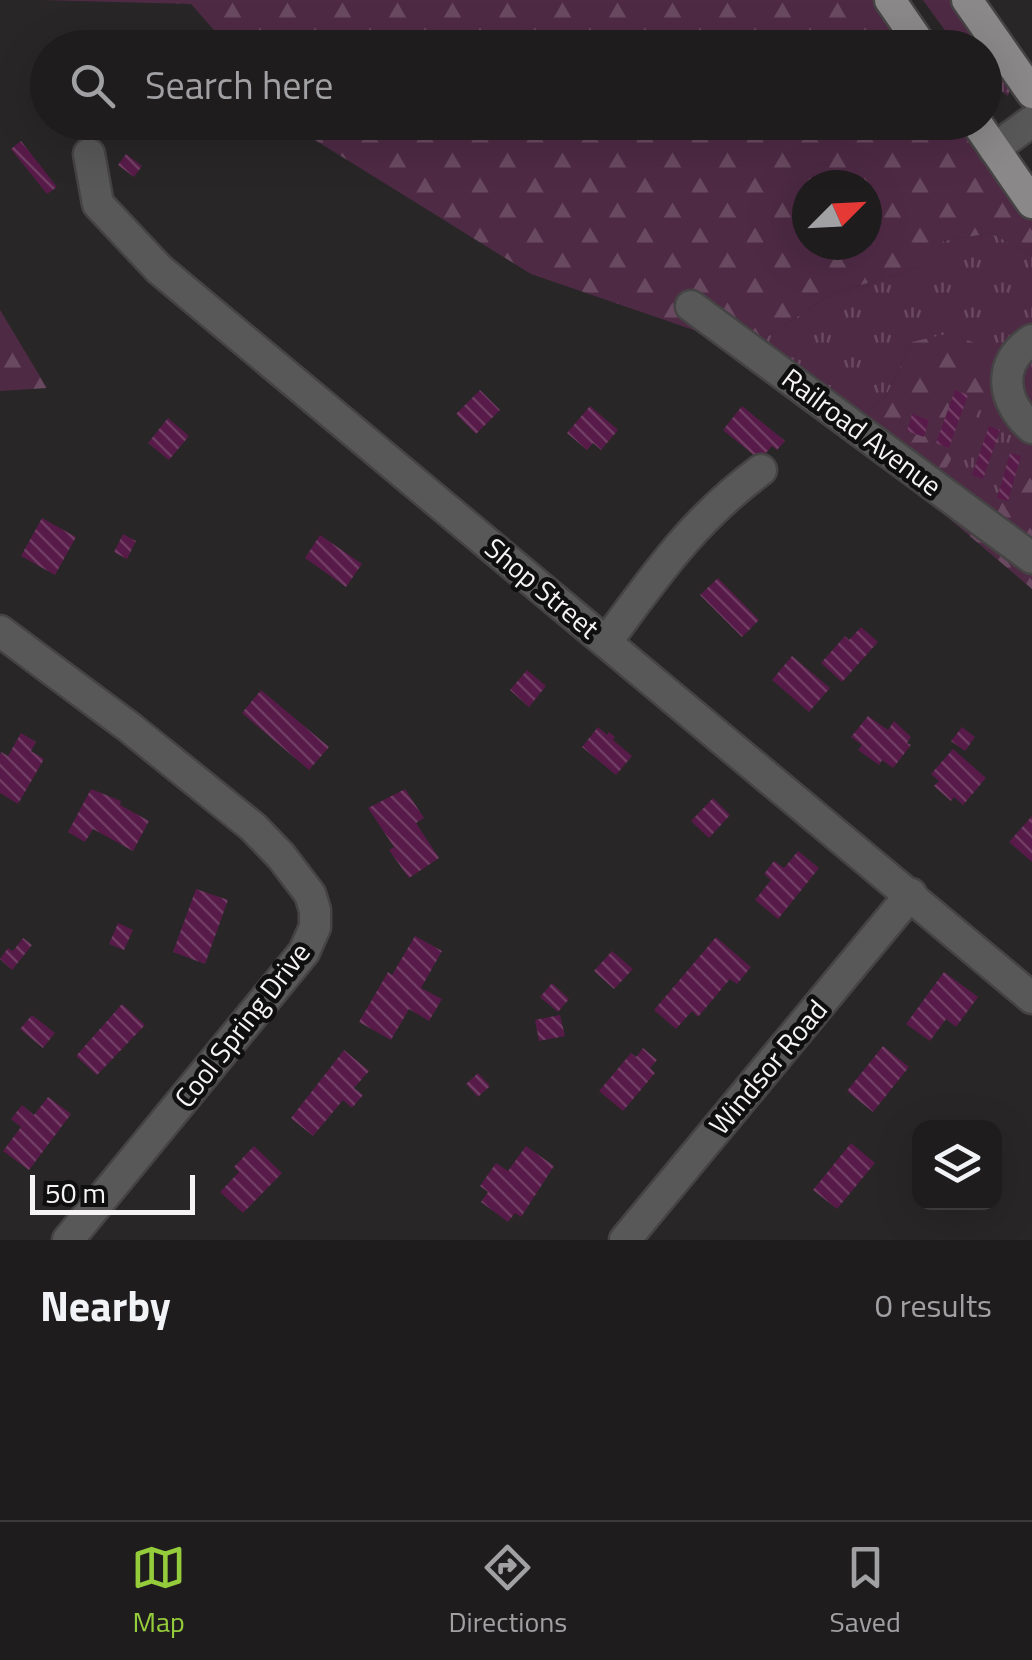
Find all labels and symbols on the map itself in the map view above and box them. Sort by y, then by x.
north arrow [792,170,882,260]
street label: Railroad Avenue [773,357,951,506]
street label: Shop Street [476,527,609,649]
street label: Cool Spring Drive [163,933,320,1117]
street label: Windsor Road [698,990,837,1144]
scale bar [30,1170,195,1214]

